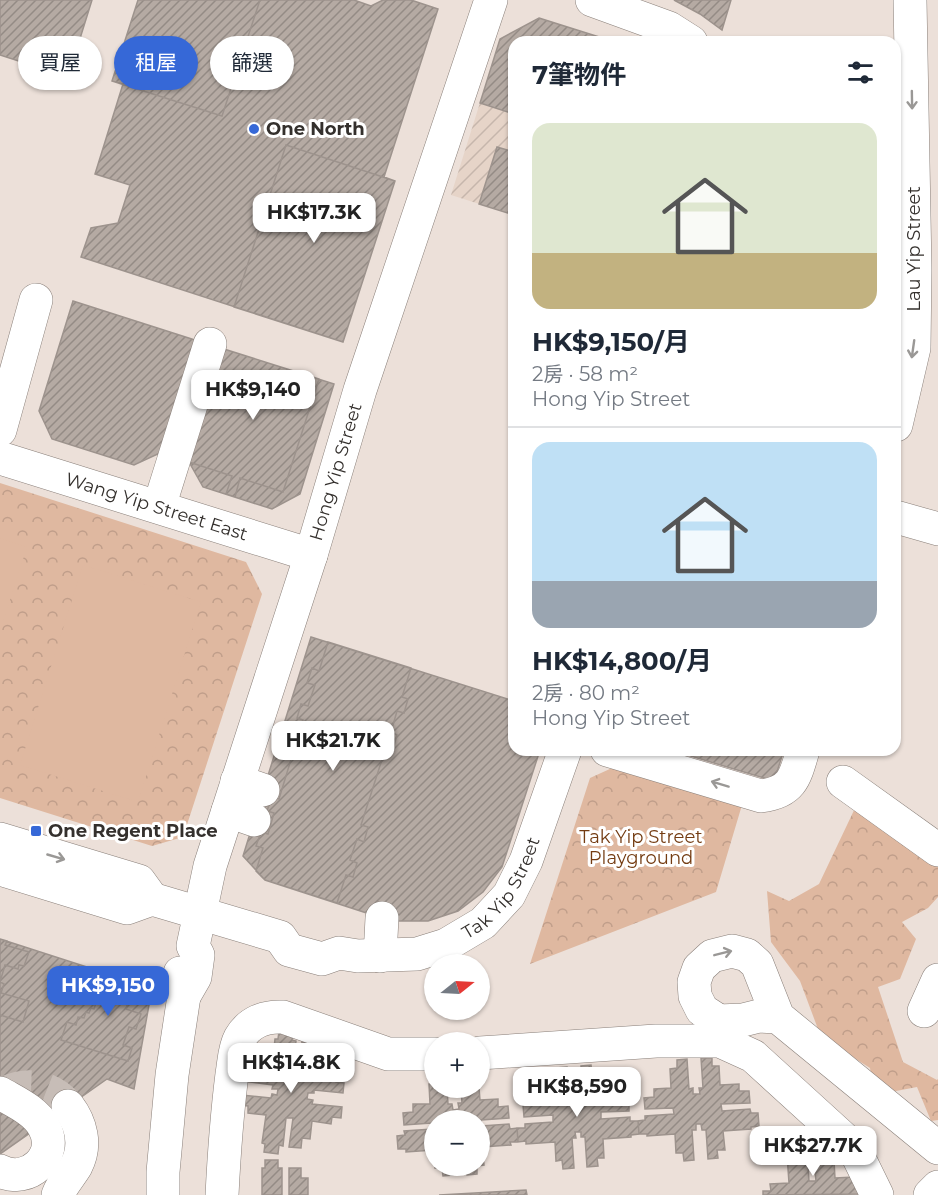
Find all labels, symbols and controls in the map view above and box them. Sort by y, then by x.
chip: 買屋 [18,36,102,90]
chip: 租屋 [114,36,198,90]
chip: 篩選 [210,36,294,90]
icon: filters [844,56,877,89]
text: 7筆物件 [532,59,626,91]
one-way arrow [906,90,917,110]
place label: One North [266,118,365,140]
marker: One North [247,122,261,136]
icon: home [651,162,759,270]
street label: Lau Yip Street [903,186,925,312]
pin: HK$17.3K [252,193,376,244]
text: HK$17.3K [267,200,361,224]
text: HK$9,150/月 [532,326,690,358]
one-way arrow [907,338,918,358]
text: 2房 · 58 m² [532,362,638,386]
pin: HK$9,140 [191,370,315,421]
text: HK$9,140 [205,377,301,401]
text: Hong Yip Street [532,387,690,411]
street label: Hong Yip Street [305,400,367,543]
street label: Wang Yip Street East [63,468,250,546]
icon: home [651,481,759,589]
text: HK$14,800/月 [532,645,712,677]
text: 2房 · 80 m² [532,681,640,705]
text: Hong Yip Street [532,706,690,730]
pin: HK$21.7K [271,721,395,772]
text: HK$21.7K [285,728,381,752]
one-way arrow [711,778,730,789]
place label: One Regent Place [48,820,218,842]
marker: One Regent Place [29,824,43,838]
park label: Tak Yip Street Playground [579,826,703,869]
street label: Tak Yip Street [458,834,545,944]
one-way arrow [46,852,65,863]
one-way arrow [713,947,732,959]
north arrow [424,954,490,1020]
map controls [424,954,490,1176]
pin: HK$9,150 [46,966,170,1017]
text: HK$9,150 [61,973,155,997]
button: + [424,1032,490,1098]
pin: HK$14.8K [229,1043,353,1094]
text: HK$14.8K [242,1050,340,1074]
pin: HK$8,590 [515,1067,639,1118]
text: HK$8,590 [527,1074,627,1098]
button: − [424,1110,490,1176]
pin: HK$27.7K [751,1126,875,1177]
text: HK$27.7K [764,1133,862,1157]

